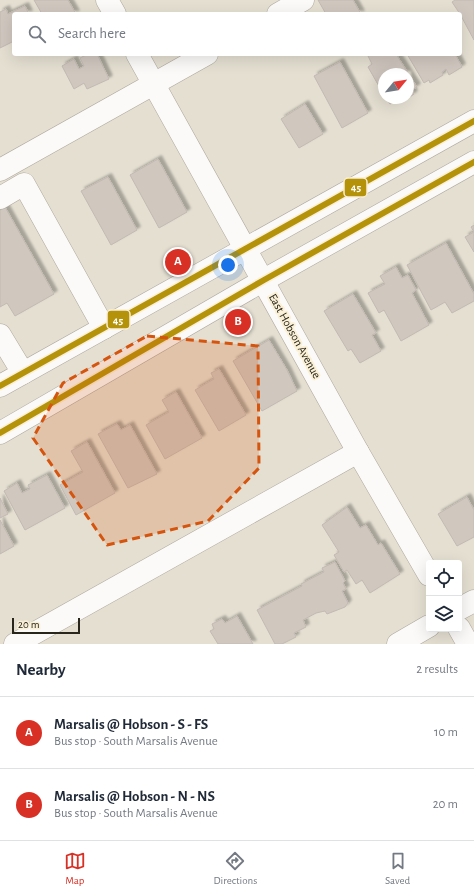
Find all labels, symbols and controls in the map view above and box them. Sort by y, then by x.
search box [12,12,462,56]
icon: search [26,23,48,45]
text: Search here [58,26,126,41]
north arrow [378,68,414,104]
line badge: 45 [344,178,367,197]
text: 45 [351,182,361,193]
pin: A [165,247,191,277]
your location [218,255,238,275]
street label: East Hobson Avenue [267,292,323,380]
pin: B [225,307,251,337]
line badge: 45 [107,310,130,329]
text: 45 [113,315,123,326]
map controls [426,560,462,632]
button: locate [426,560,462,596]
button: layers [426,596,462,632]
scale bar [12,616,80,635]
text: 20 m [18,619,39,630]
text: Nearby [16,661,66,678]
text: 2 results [416,663,458,676]
text: Marsalis @ Hobson - S - FS [54,717,208,732]
text: A [25,726,33,739]
text: 10 m [434,726,458,739]
text: Bus stop · South Marsalis Avenue [54,735,218,748]
text: Marsalis @ Hobson - N - NS [54,789,215,804]
text: B [25,798,33,811]
text: 20 m [433,798,458,811]
text: Bus stop · South Marsalis Avenue [54,807,218,820]
tab: Map [64,850,86,887]
tab: Directions [213,850,257,887]
tab: Saved [385,850,410,887]

